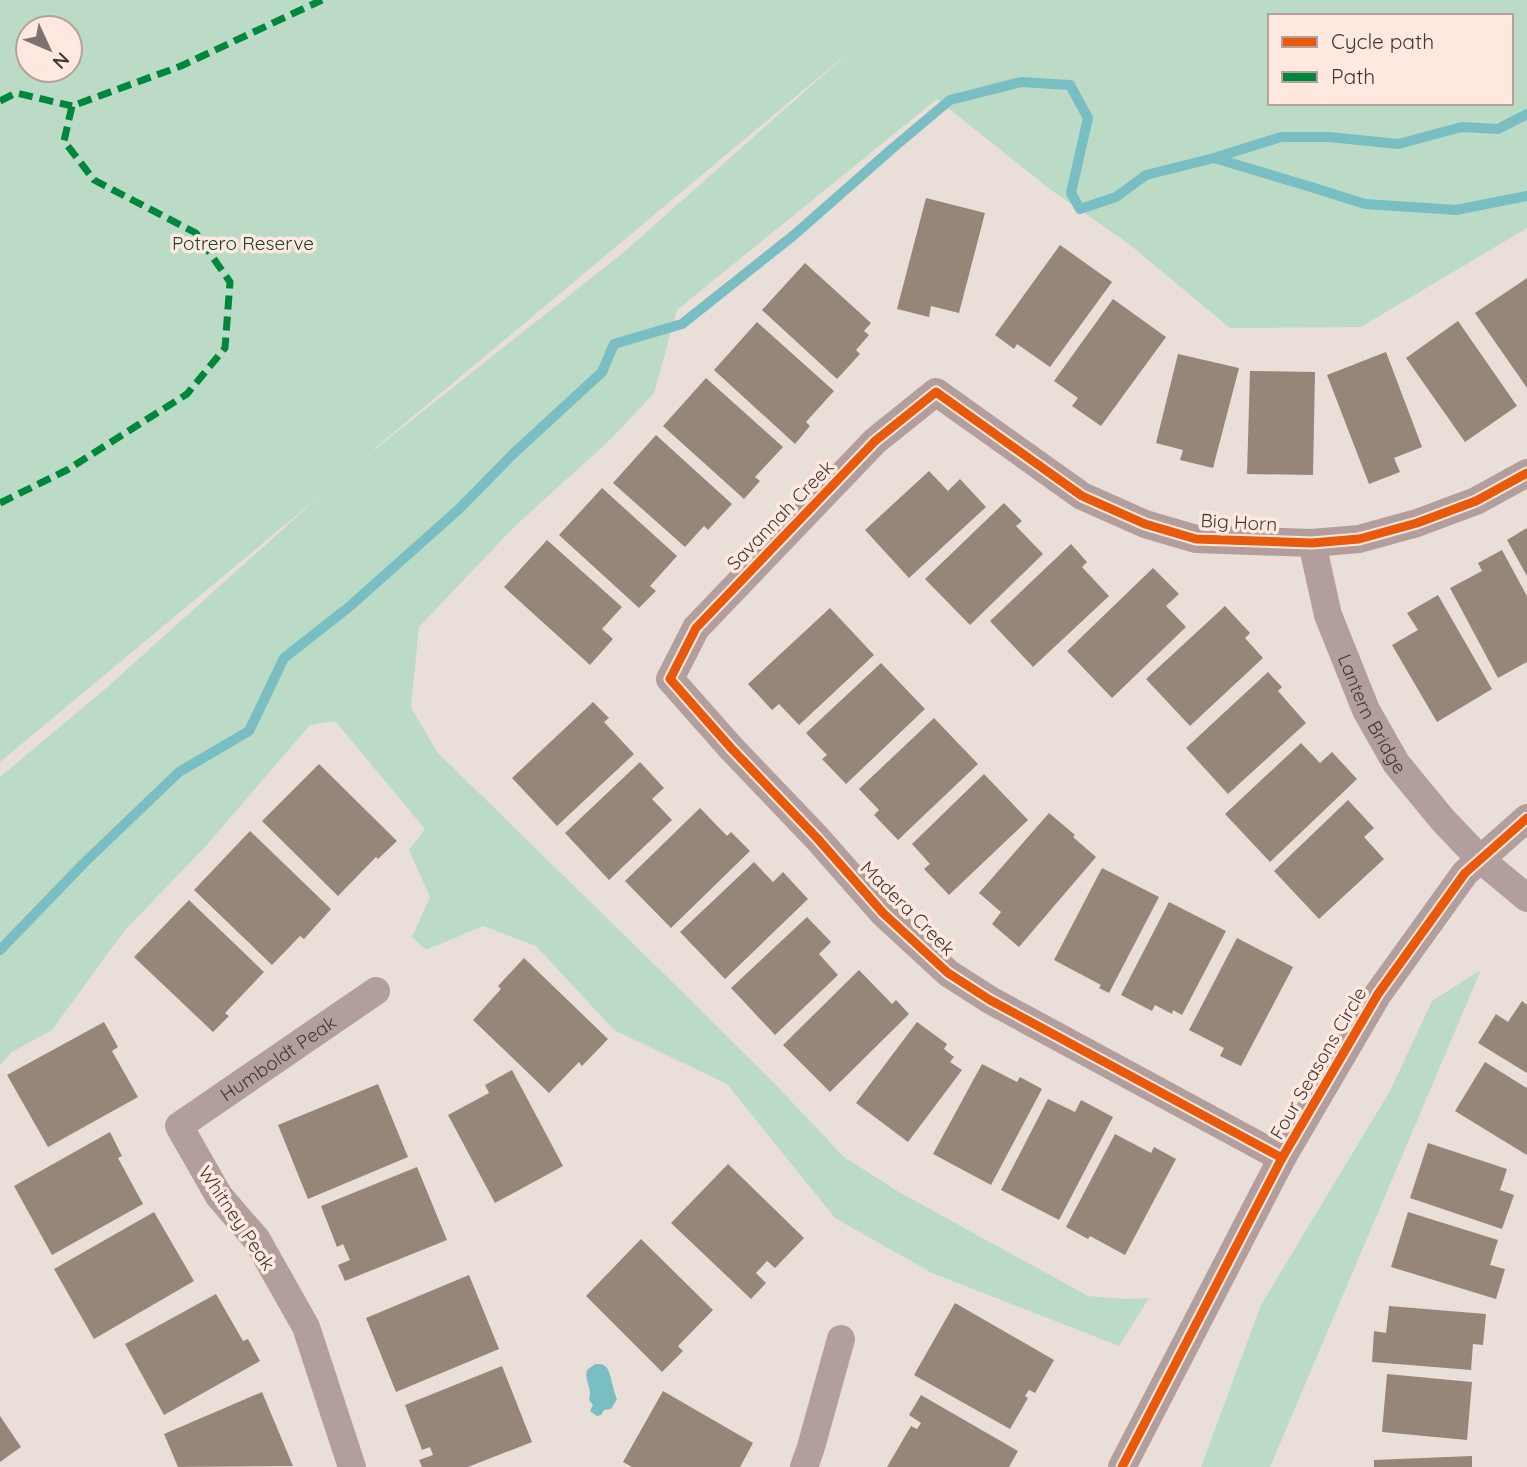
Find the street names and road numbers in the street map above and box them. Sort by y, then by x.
street label: Savannah Creek [721,455,839,575]
street label: Big Horn [1200,508,1278,536]
street label: Lantern Bridge [1333,650,1412,779]
street label: Madera Creek [856,856,960,960]
street label: Four Seasons Circle [1265,983,1371,1143]
street label: Humboldt Peak [215,1010,341,1106]
street label: Whitney Peak [193,1161,281,1275]

